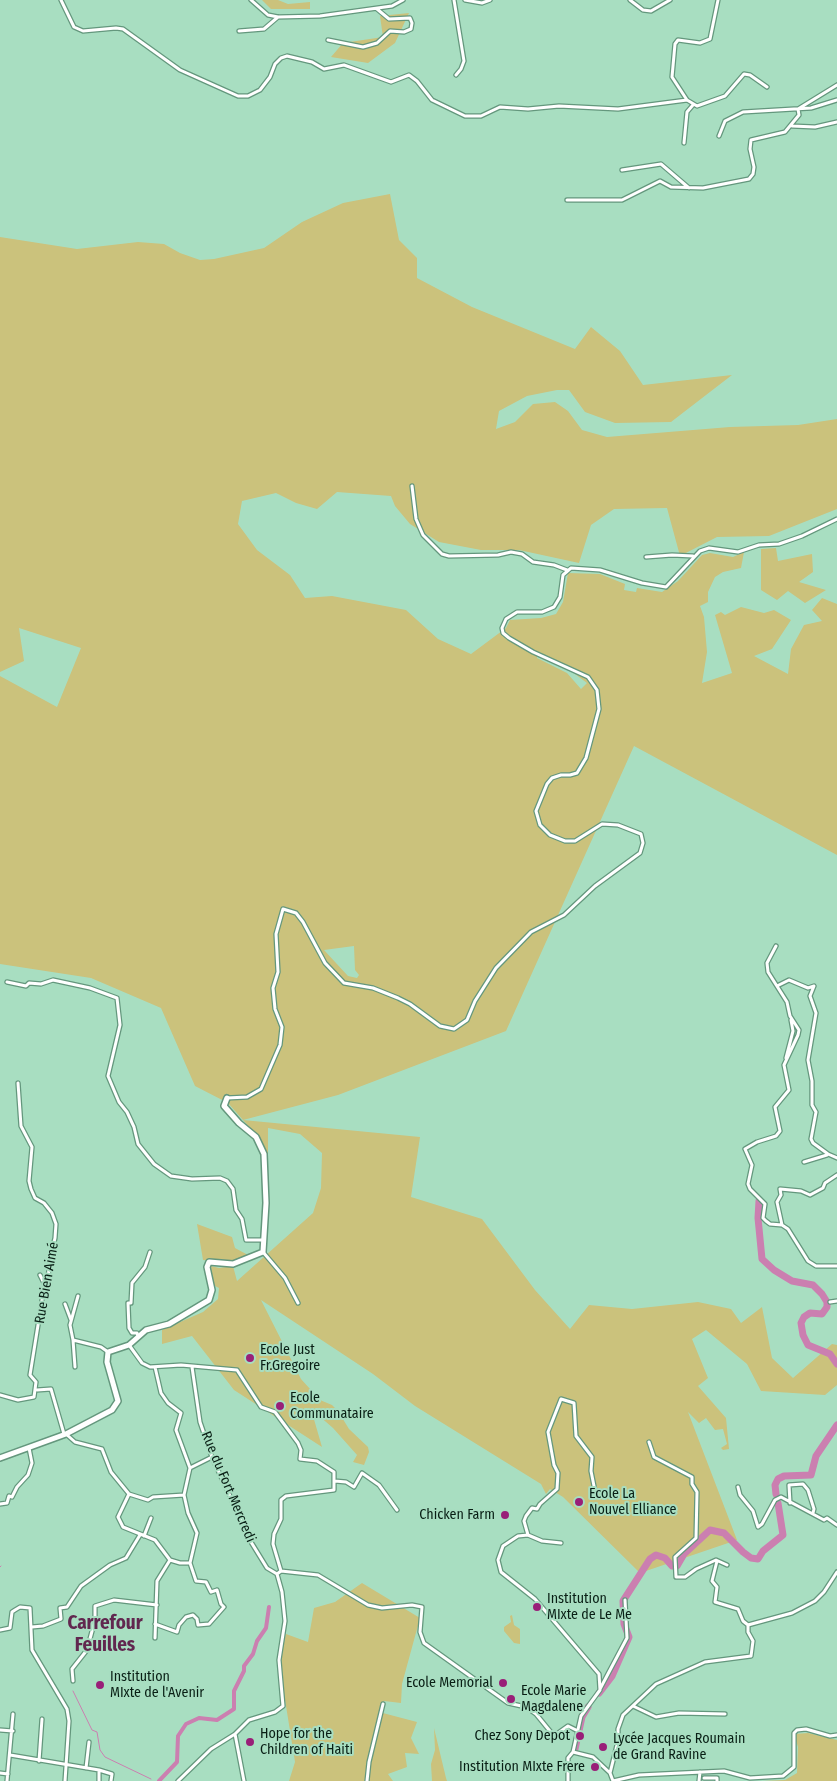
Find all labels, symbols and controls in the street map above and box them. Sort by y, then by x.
street label: Rue Bien Aimé [32,1241,62,1325]
place label: Ecole Just Fr.Gregoire [260,1342,320,1374]
marker: Ecole Just Fr.Gregoire [244,1352,256,1364]
place label: Ecole Communataire [290,1390,374,1422]
marker: Ecole Communataire [274,1400,286,1412]
street label: Rue du Fort Mercredi [197,1429,259,1545]
place label: Ecole La Nouvel Elliance [589,1486,677,1518]
marker: Ecole La Nouvel Elliance [573,1496,585,1508]
place label: Chicken Farm [419,1507,495,1523]
marker: Chicken Farm [499,1509,511,1521]
place label: Institution MIxte de Le Me [547,1591,632,1624]
marker: Institution MIxte de Le Me [531,1601,543,1613]
district label: Carrefour Feuilles [67,1613,143,1657]
place label: Institution MIxte de l'Avenir [110,1669,204,1701]
place label: Ecole Memorial [406,1675,493,1691]
marker: Ecole Memorial [497,1677,509,1689]
marker: Institution MIxte de l'Avenir [94,1679,106,1691]
place label: Ecole Marie Magdalene [521,1683,586,1715]
marker: Ecole Marie Magdalene [505,1693,517,1705]
place label: Hope for the Children of Haiti [260,1726,353,1758]
place label: Chez Sony Depot [474,1728,570,1744]
marker: Chez Sony Depot [574,1730,586,1742]
place label: Lycée Jacques Roumain de Grand Ravine [613,1731,745,1764]
marker: Hope for the Children of Haiti [244,1736,256,1748]
marker: Lycée Jacques Roumain de Grand Ravine [597,1741,609,1753]
place label: Institution MIxte Frere [459,1759,585,1775]
marker: Institution MIxte Frere [589,1761,601,1773]

